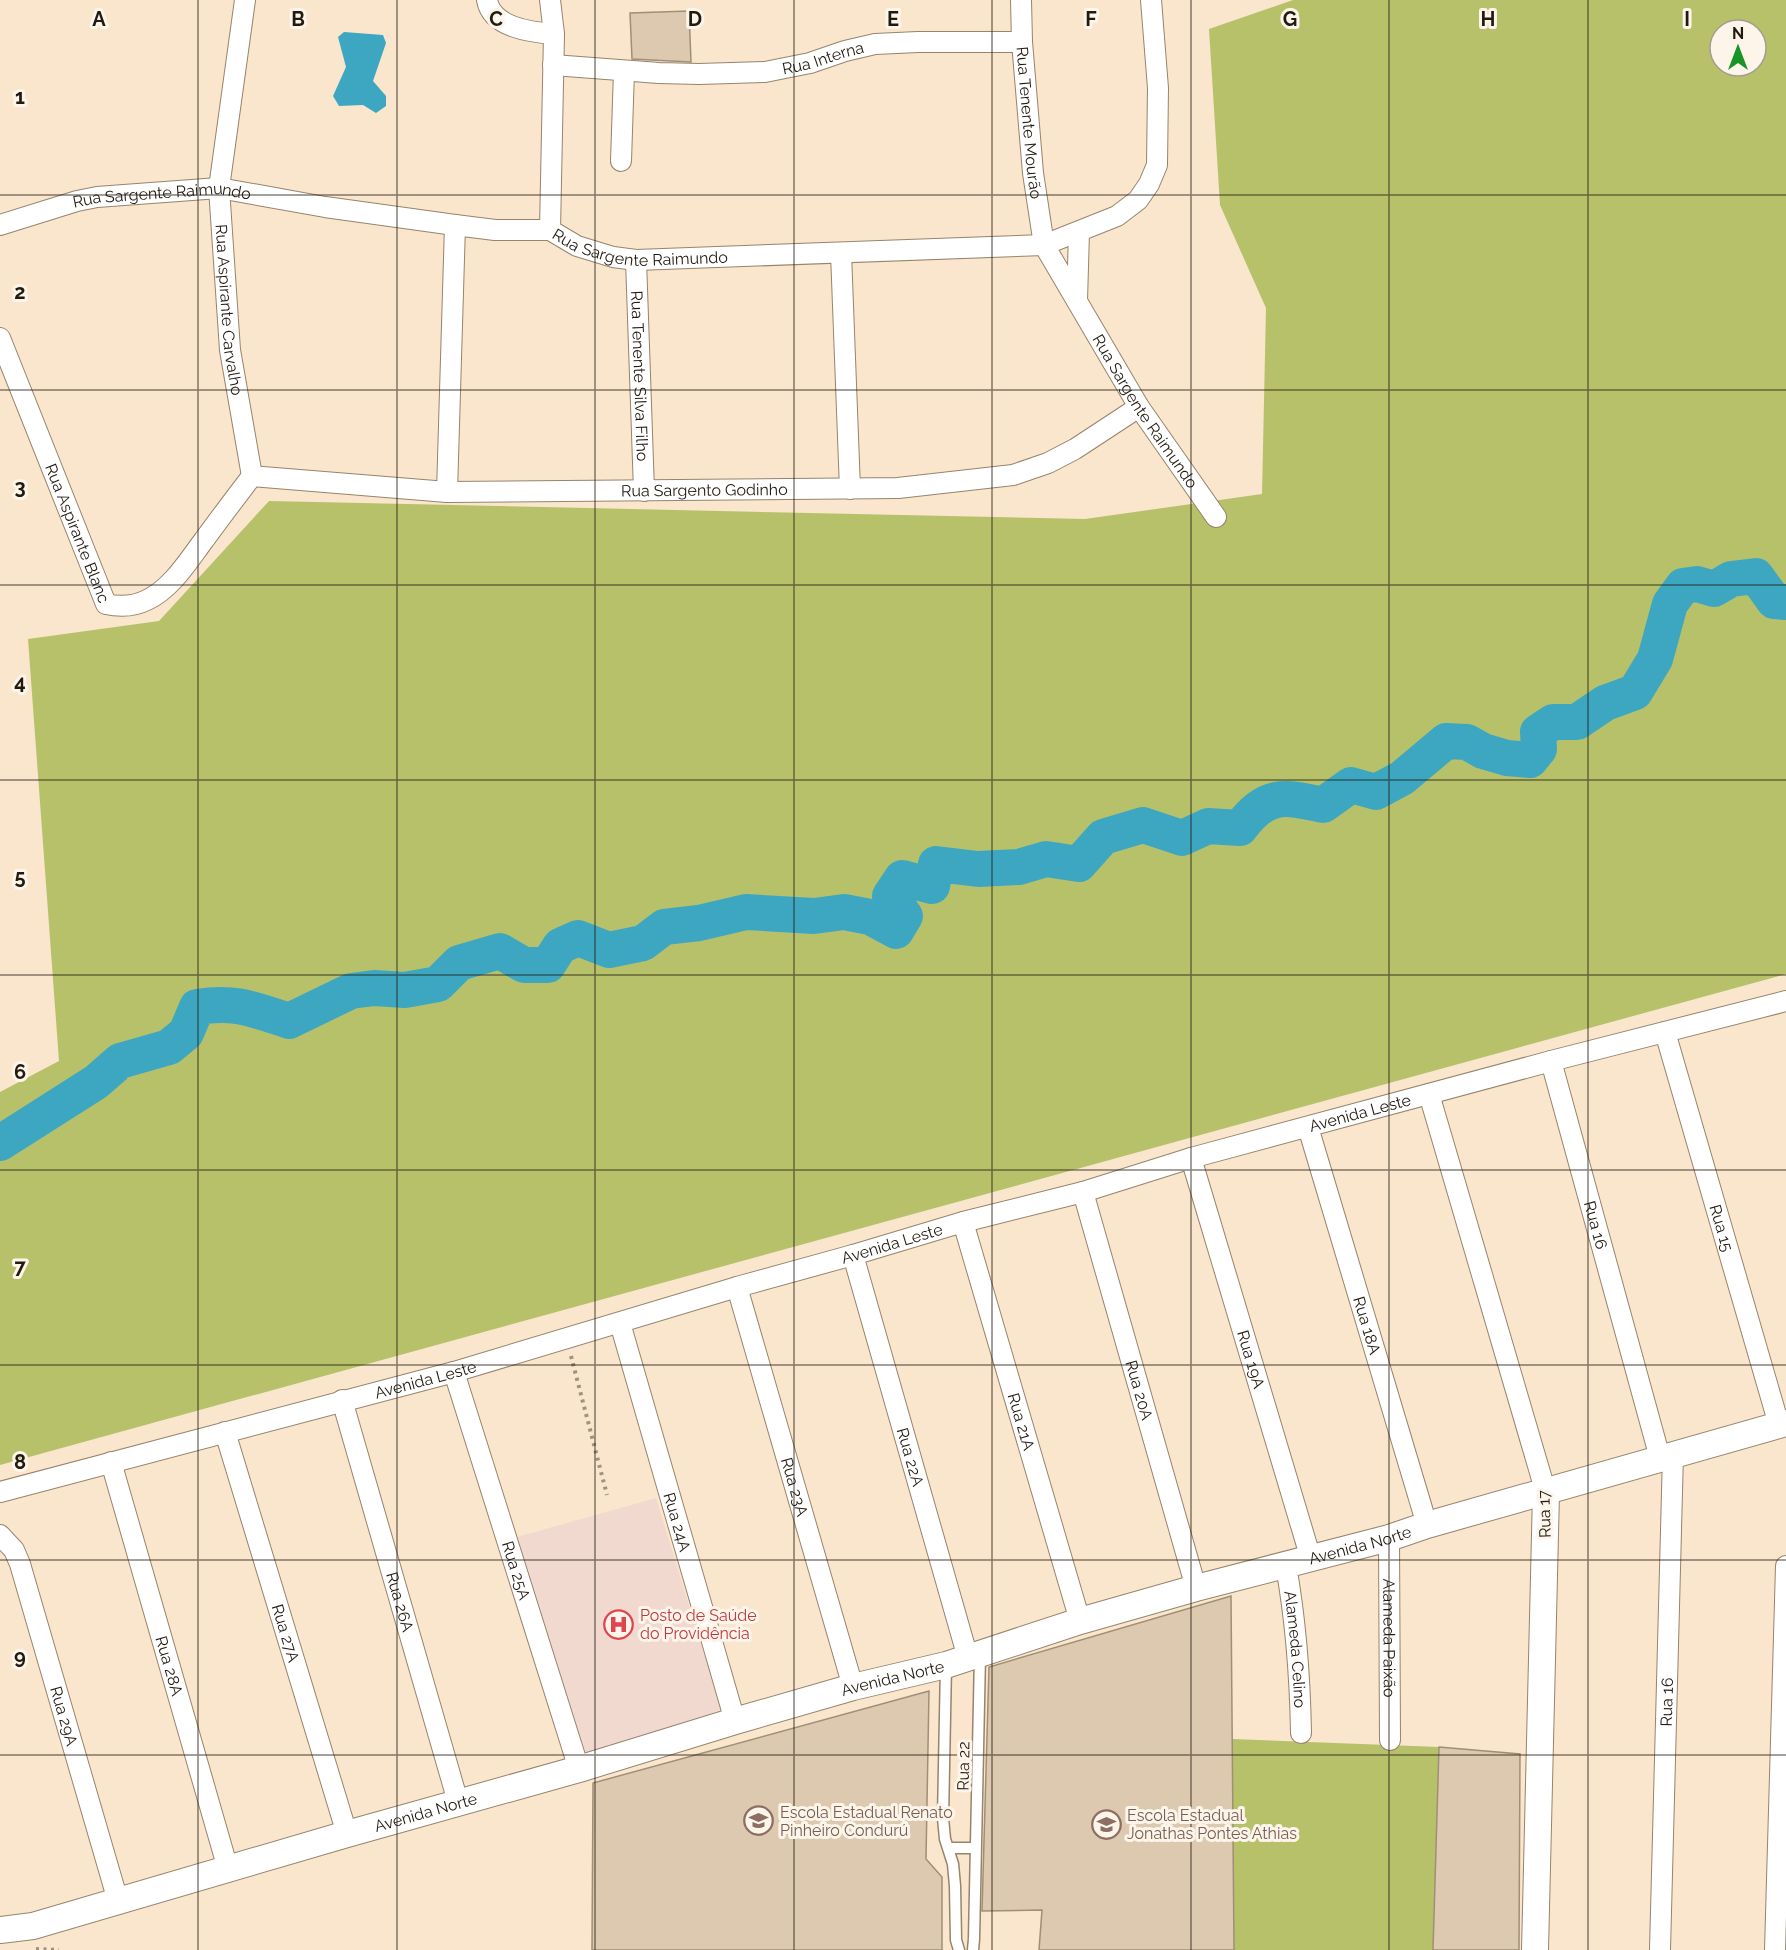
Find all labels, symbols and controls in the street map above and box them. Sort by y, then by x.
text: A [92,7,106,31]
text: B [291,7,305,31]
text: C [489,7,503,31]
text: D [688,7,702,31]
text: E [887,7,899,31]
text: F [1085,7,1097,31]
text: G [1283,7,1297,31]
text: H [1481,7,1495,31]
text: I [1684,7,1690,31]
north arrow [1708,18,1768,78]
text: N [1732,24,1744,43]
street label: Rua Interna [780,38,866,78]
street label: Rua Tenente Mourão [1012,46,1046,200]
text: 1 [15,85,25,109]
street label: Rua Sargente Raimundo [71,179,252,212]
street label: Rua Aspirante Carvalho [211,224,247,397]
street label: Rua Sargente Raimundo [549,225,728,270]
text: 2 [14,280,26,304]
street label: Rua Tenente Silva Filho [627,290,652,462]
street label: Rua Sargente Raimundo [1088,331,1202,492]
street label: Rua Aspirante Blanc [41,461,114,606]
text: 3 [14,475,26,499]
street label: Rua Sargento Godinho [621,480,788,500]
text: 4 [14,670,26,694]
text: 5 [14,865,26,889]
text: 6 [14,1060,26,1084]
street label: Avenida Leste [1307,1090,1413,1136]
street label: Rua 16 [1580,1199,1611,1251]
street label: Rua 15 [1706,1202,1737,1254]
street label: Avenida Leste [839,1220,945,1268]
text: 7 [14,1255,26,1279]
street label: Rua 18A [1349,1294,1385,1357]
street label: Rua 19A [1233,1328,1268,1391]
street label: Avenida Leste [373,1357,479,1403]
street label: Rua 20A [1121,1358,1157,1422]
street label: Rua 21A [1004,1391,1038,1453]
street label: Rua 22A [893,1426,928,1489]
text: 8 [14,1450,26,1474]
street label: Rua 23A [777,1455,812,1519]
street label: Rua 17 [1534,1489,1555,1538]
street label: Rua 24A [659,1490,695,1554]
street label: Avenida Norte [1307,1522,1414,1568]
street label: Rua 25A [498,1539,534,1602]
street label: Rua 26A [382,1570,417,1634]
street label: Alameda Paixão [1379,1578,1399,1698]
street label: Alameda Celino [1280,1589,1309,1708]
street label: Rua 27A [268,1602,303,1665]
place label: Posto de Saúde do Providência [640,1606,757,1643]
hospital icon: Posto de Saúde do Providência [603,1608,635,1640]
street label: Rua 28A [152,1634,187,1698]
text: 9 [14,1645,26,1669]
street label: Avenida Norte [839,1657,946,1700]
street label: Rua 16 [1657,1677,1677,1727]
street label: Rua 29A [46,1684,81,1748]
street label: Rua 22 [954,1741,973,1791]
street label: Avenida Norte [372,1789,479,1836]
place label: Escola Estadual Renato Pinheiro Condurú [780,1803,953,1840]
school or university icon: Escola Estadual Renato Pinheiro Condurú [743,1805,775,1837]
place label: Escola Estadual Jonathas Pontes Athias [1127,1806,1297,1843]
school or university icon: Escola Estadual Jonathas Pontes Athias [1090,1808,1122,1840]

